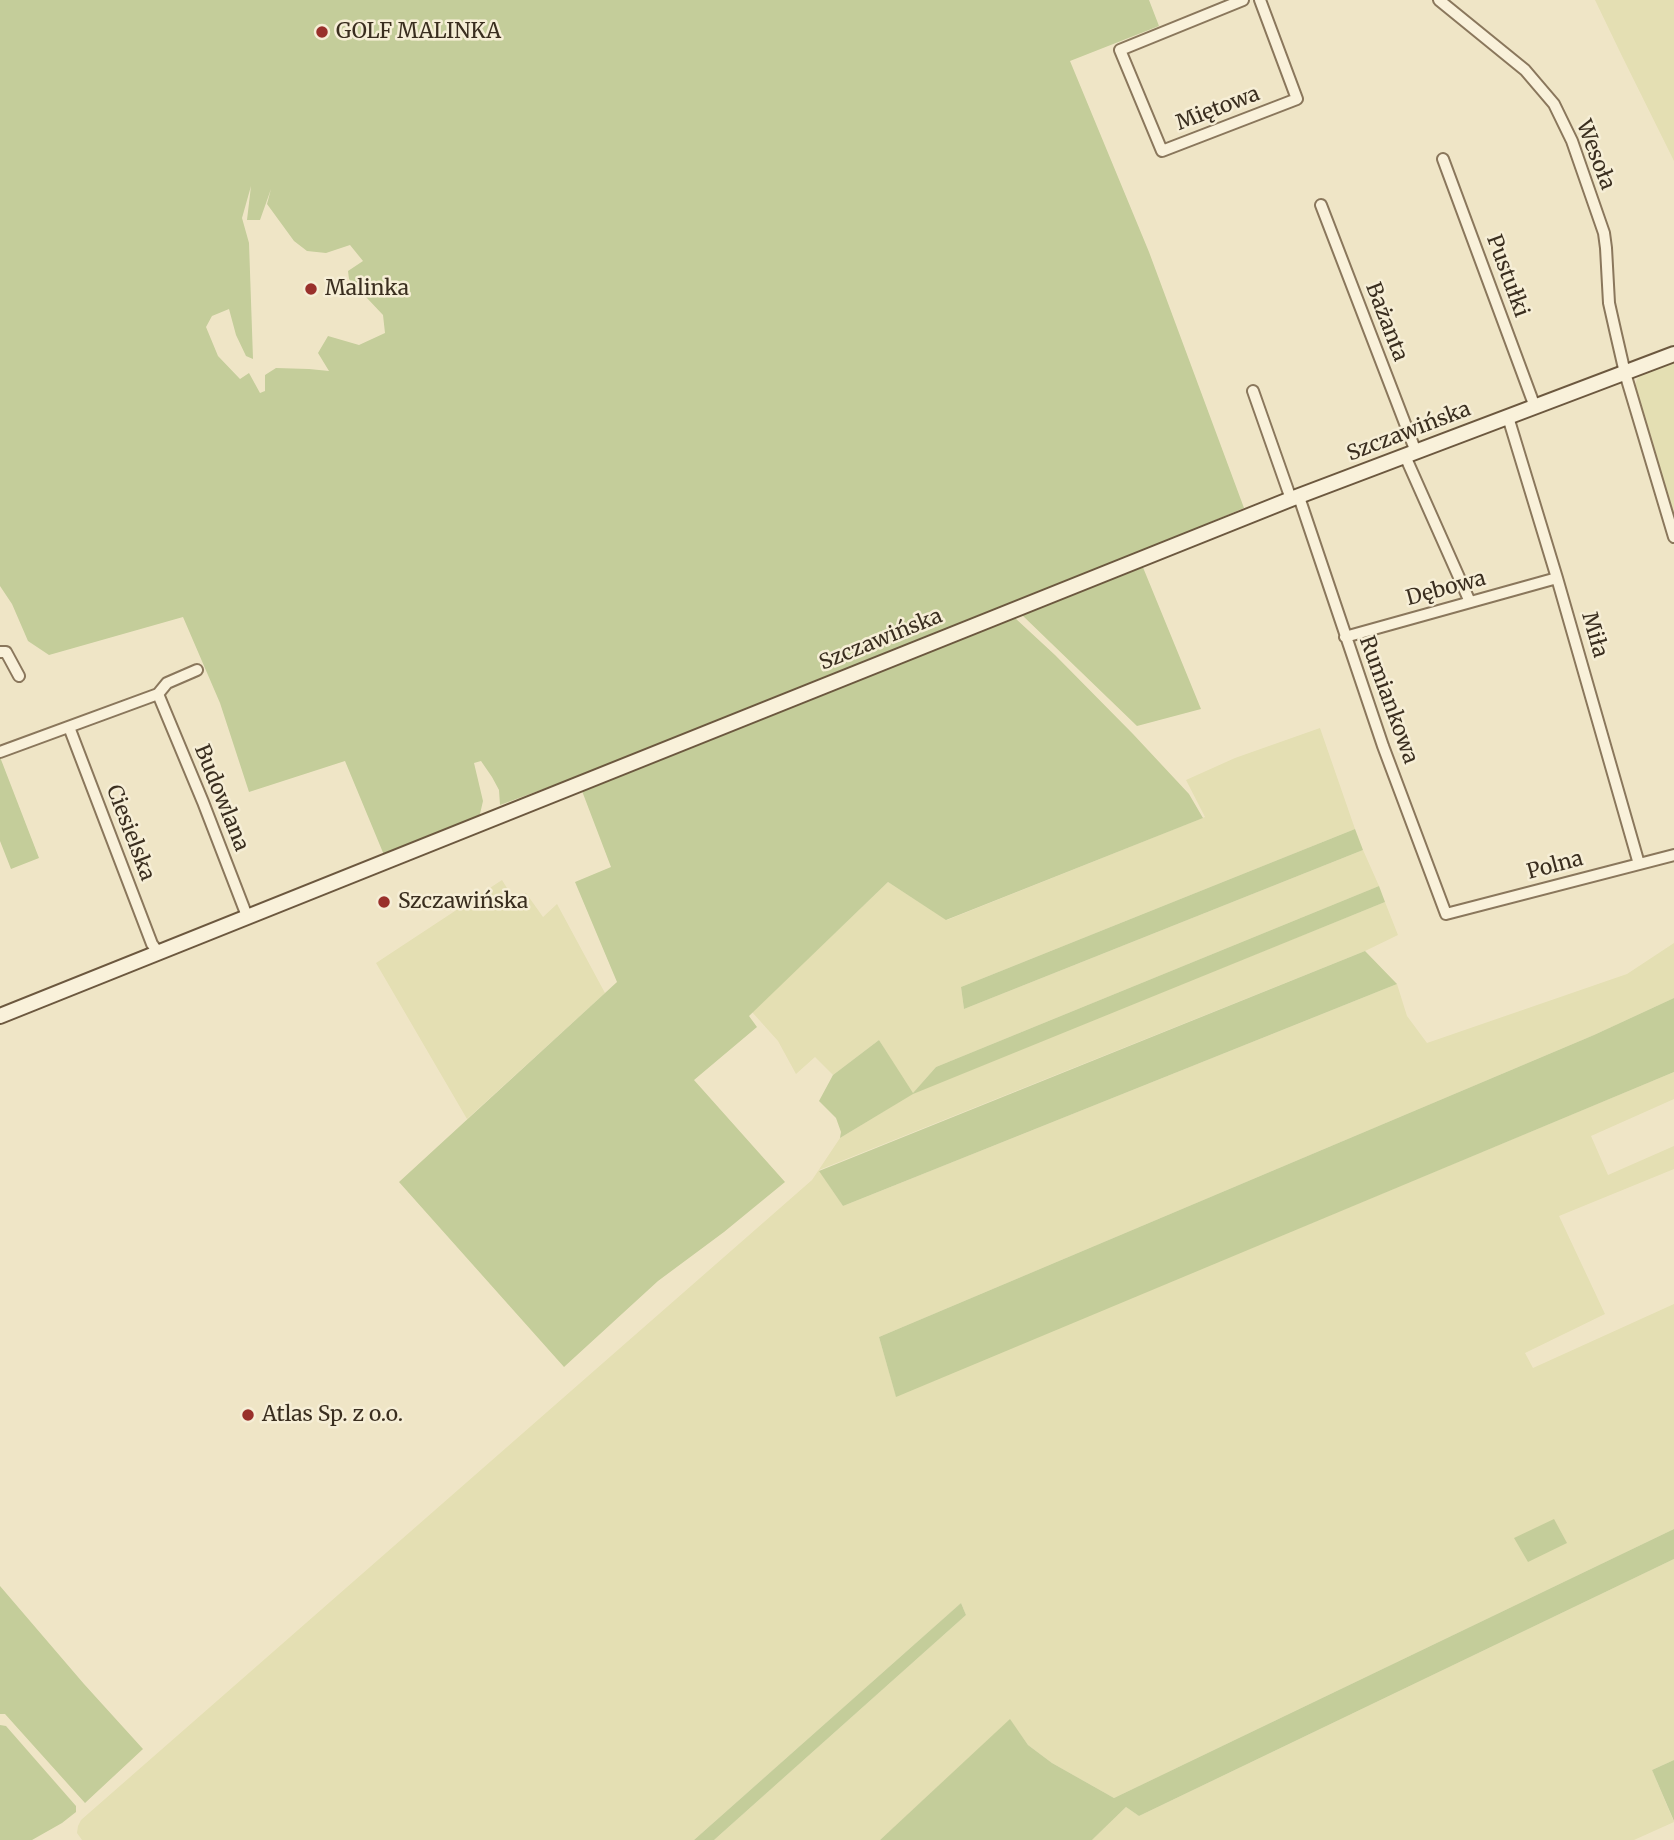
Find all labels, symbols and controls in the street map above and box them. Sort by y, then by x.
place label: GOLF MALINKA [336,19,501,45]
marker: GOLF MALINKA [314,24,330,40]
street label: Miętowa [1173,82,1263,136]
street label: Wesoła [1570,117,1620,193]
street label: Pustułki [1480,231,1534,321]
place label: Malinka [325,276,409,302]
street label: Bażanta [1360,279,1412,365]
marker: Malinka [303,281,319,297]
street label: Szczawińska [1344,397,1474,467]
street label: Dębowa [1403,566,1489,612]
street label: Szczawińska [816,604,946,676]
street label: Miła [1576,609,1612,661]
street label: Rumiankowa [1353,633,1423,767]
street label: Budowlana [188,741,254,855]
street label: Ciesielska [100,782,160,884]
street label: Polna [1524,846,1586,886]
place label: Szczawińska [398,889,528,915]
marker: Szczawińska [376,894,392,910]
place label: Atlas Sp. z o.o. [262,1402,403,1428]
marker: Atlas Sp. z o.o. [240,1407,256,1423]

